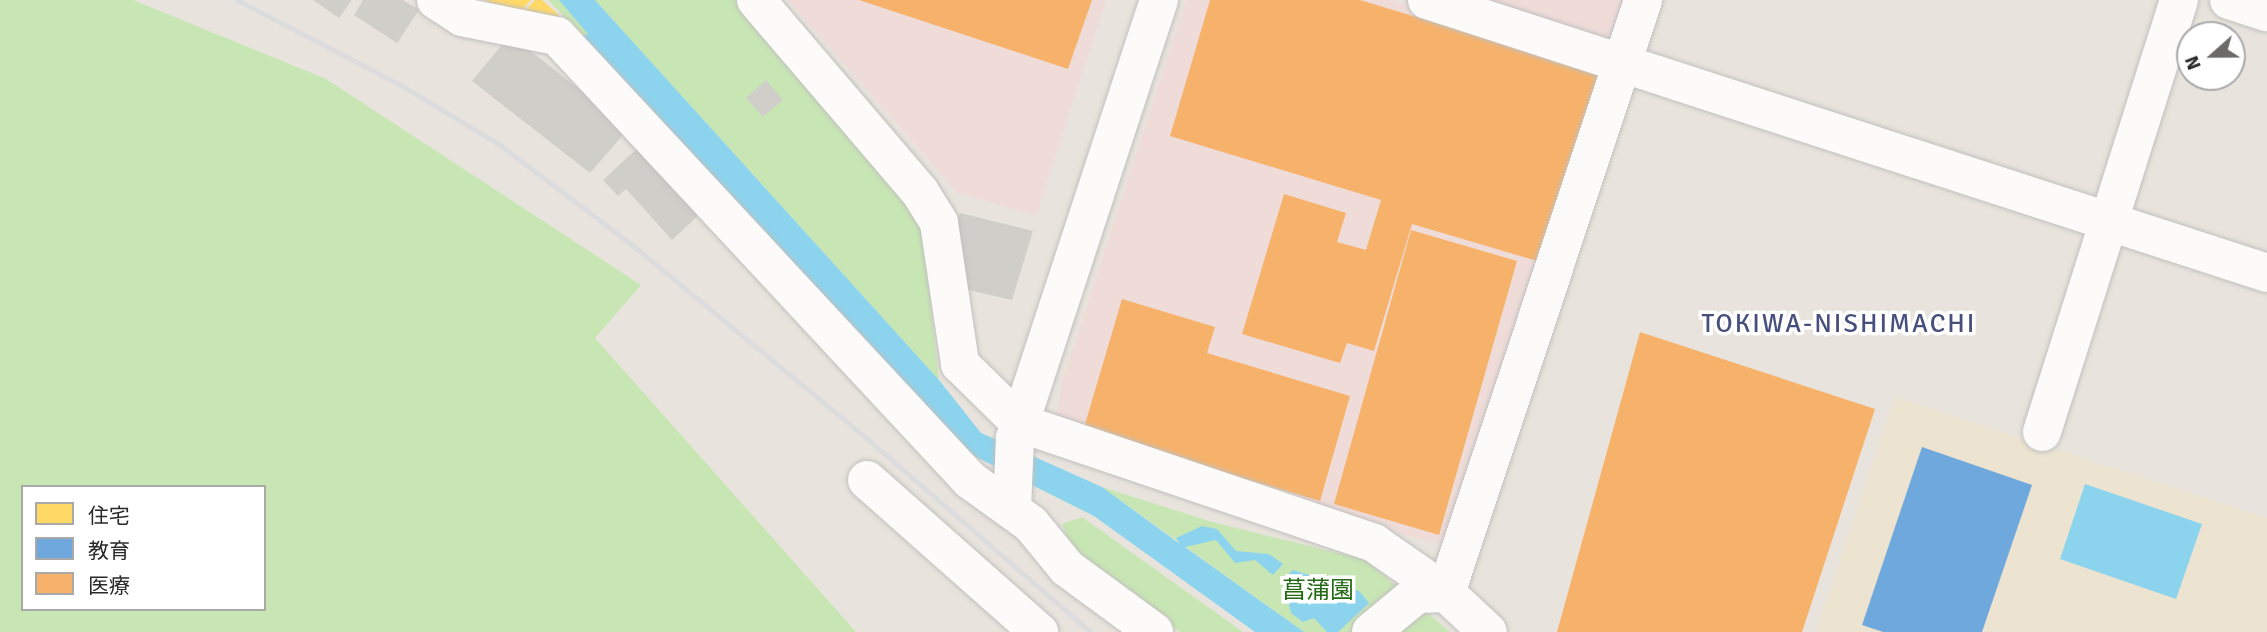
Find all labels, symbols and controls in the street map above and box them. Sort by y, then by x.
north arrow [2176,21,2246,91]
text: N [2180,52,2207,73]
district label: TOKIWA-NISHIMACHI [1704,309,1974,341]
legend [21,485,266,611]
text: 住宅 [88,503,130,529]
text: 教育 [88,538,130,564]
text: 医療 [88,573,130,599]
park label: 菖蒲園 [1282,577,1354,605]

